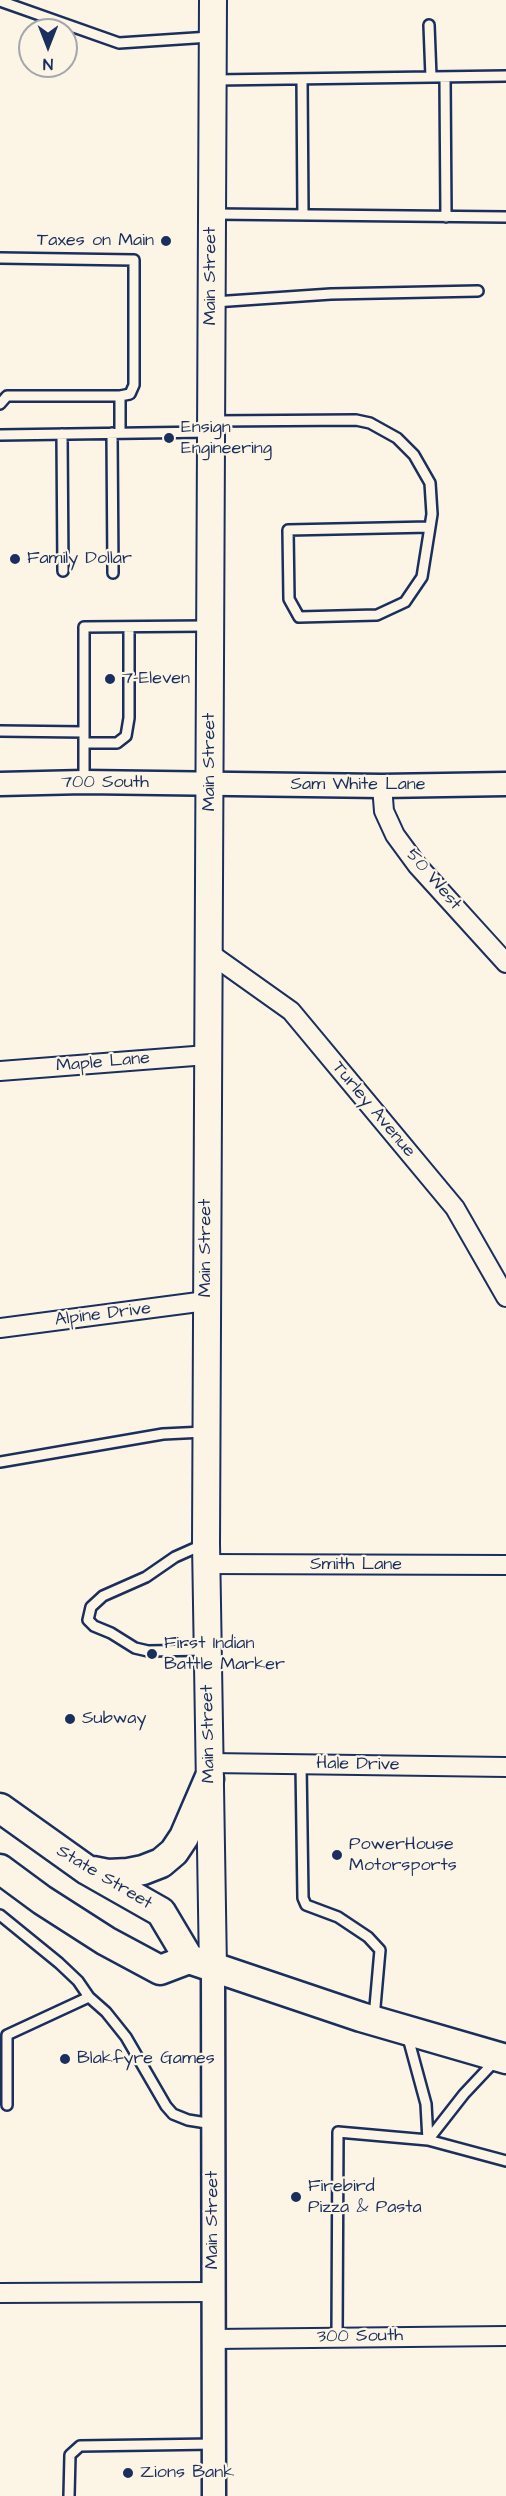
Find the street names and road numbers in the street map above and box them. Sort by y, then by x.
street label: Main Street [200,227,222,325]
street label: Main Street [199,713,221,811]
street label: 700 South [61,772,149,794]
street label: Sam White Lane [290,774,426,796]
street label: 50 West [400,845,466,915]
street label: Maple Lane [55,1048,151,1078]
street label: Turley Avenue [327,1058,419,1162]
street label: Main Street [195,1199,217,1297]
street label: Alpine Drive [54,1298,152,1332]
street label: Smith Lane [310,1554,402,1576]
street label: Main Street [197,1685,221,1783]
street label: Hale Drive [316,1753,400,1777]
street label: State Street [52,1841,156,1915]
street label: Main Street [202,2171,224,2269]
street label: 300 South [317,2325,403,2349]

